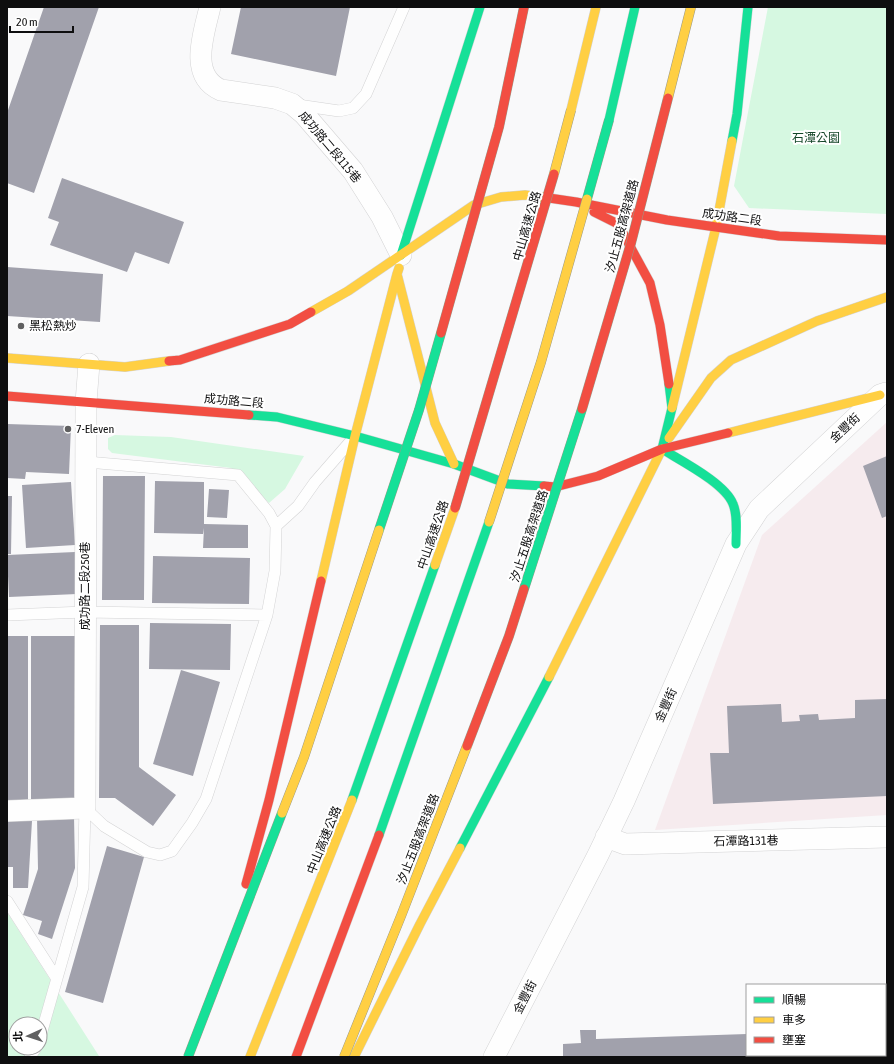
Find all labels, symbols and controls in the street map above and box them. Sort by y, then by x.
scale bar [10,8,73,34]
text: 20 m [16,15,38,29]
street label: 成功路二段115巷 [296,108,364,186]
park label: 石潭公園 [792,131,840,145]
street label: 汐止五股高架道路 [603,178,641,274]
street label: 中山高速公路 [510,189,544,263]
street label: 成功路二段 [701,206,763,228]
place label: 黑松熱炒 [29,319,77,333]
marker: 黑松熱炒 [16,321,26,331]
street label: 成功路二段 [203,391,265,411]
street label: 金豐街 [827,411,863,445]
place label: 7-Eleven [76,422,114,436]
marker: 7-Eleven [63,424,73,434]
street label: 汐止五股高架道路 [508,488,550,584]
street label: 中山高速公路 [415,499,451,571]
street label: 成功路二段250巷 [78,542,92,630]
street label: 金豐街 [652,686,680,724]
street label: 汐止五股高架道路 [394,792,442,886]
street label: 中山高速公路 [304,804,344,876]
street label: 石潭路131巷 [713,833,779,849]
street label: 金豐街 [511,978,539,1016]
legend [746,984,886,1056]
text: 順暢 [782,993,806,1007]
text: 車多 [782,1013,806,1027]
north arrow [8,1016,48,1056]
text: 北 [12,1031,24,1042]
text: 壅塞 [782,1033,806,1047]

